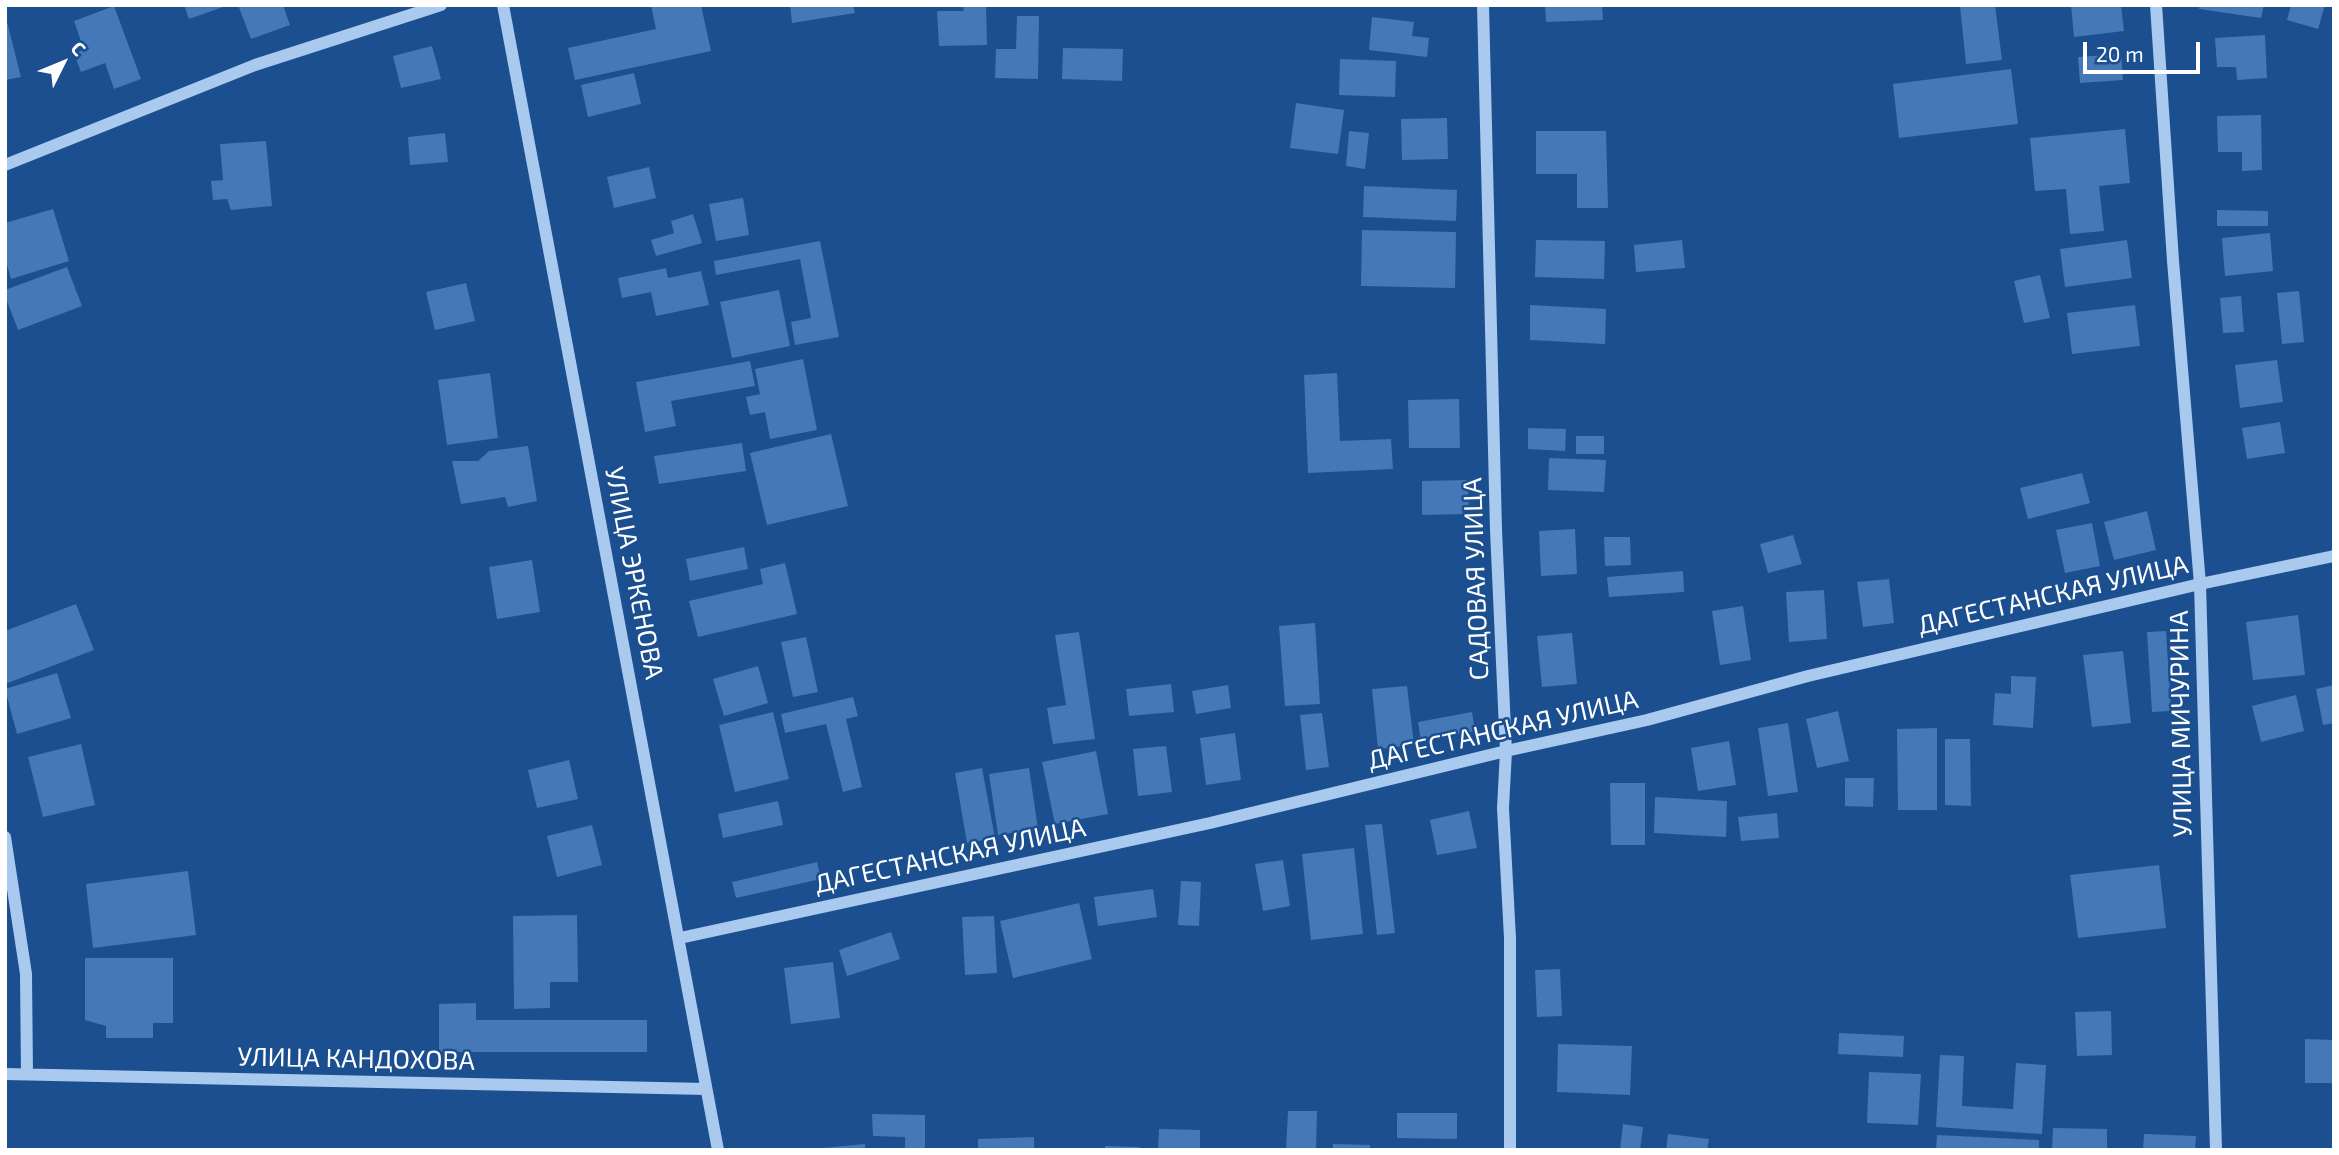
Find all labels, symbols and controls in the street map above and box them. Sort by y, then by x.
north arrow [28,28,98,98]
scale bar [2087,28,2204,72]
text: С [66,36,91,60]
text: 20 m [2096,41,2144,66]
street label: УЛИЦА ЭРКЕНОВА [598,464,670,682]
street label: САДОВАЯ УЛИЦА [1457,477,1495,681]
street label: ДАГЕСТАНСКАЯ УЛИЦА [1915,549,2191,641]
street label: УЛИЦА МИЧУРИНА [2163,610,2199,838]
street label: ДАГЕСТАНСКАЯ УЛИЦА [1365,684,1641,776]
street label: ДАГЕСТАНСКАЯ УЛИЦА [812,812,1088,900]
street label: УЛИЦА КАНДОХОВА [237,1041,475,1077]

